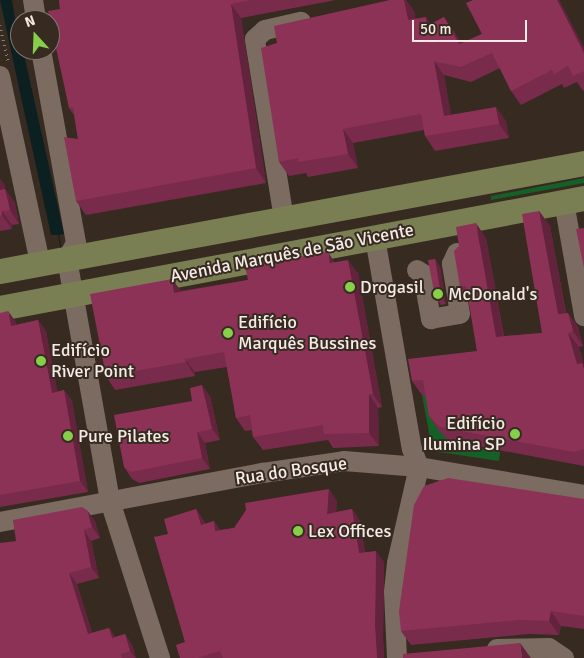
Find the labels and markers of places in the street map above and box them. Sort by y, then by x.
place label: Drogasil [360,276,424,298]
marker: Drogasil [344,281,356,293]
place label: McDonald's [448,283,537,305]
marker: McDonald's [432,288,444,300]
place label: Edifício Marquês Bussines [238,312,376,354]
marker: Edifício Marquês Bussines [222,327,234,339]
place label: Edifício River Point [51,340,134,382]
marker: Edifício River Point [35,355,47,367]
place label: Edifício Ilumina SP [422,413,505,456]
place label: Pure Pilates [78,425,169,447]
marker: Edifício Ilumina SP [509,428,521,440]
marker: Pure Pilates [62,430,74,442]
place label: Lex Offices [308,520,391,542]
marker: Lex Offices [292,525,304,537]

